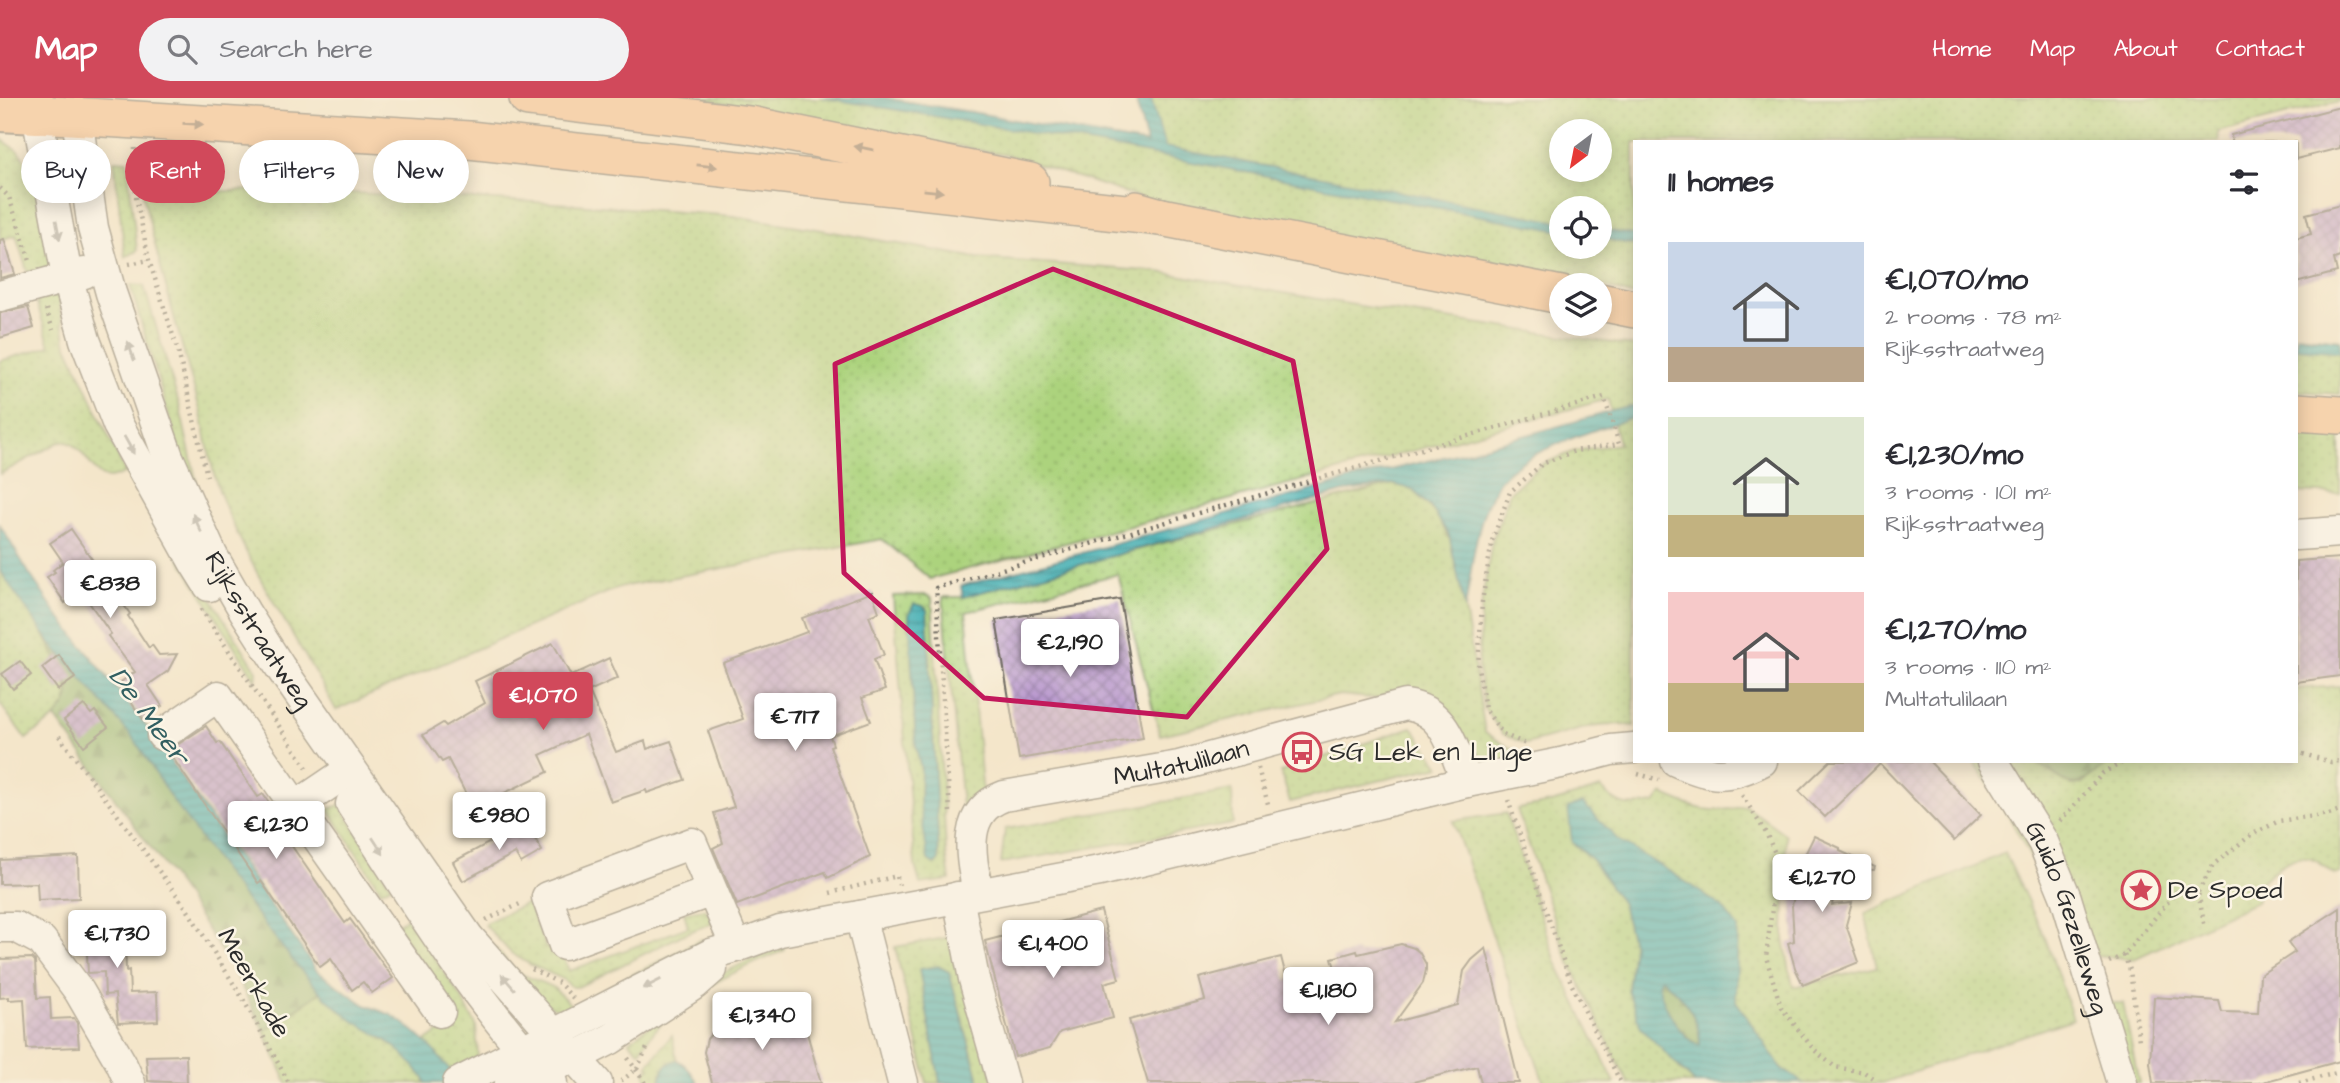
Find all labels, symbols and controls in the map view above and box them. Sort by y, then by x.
search box [139,18,629,81]
text: Map [35,26,97,72]
icon: search [163,30,201,68]
text: Search here [219,31,373,67]
text: Home [1932,32,1992,66]
text: Map [2030,32,2075,66]
text: About [2113,32,2178,66]
text: Contact [2216,32,2305,66]
one-way arrow [182,119,204,130]
north arrow [1549,119,1612,182]
map controls [1549,119,1612,336]
chip: Buy [21,140,111,203]
chip: Rent [125,140,225,203]
chip: Filters [239,140,359,203]
chip: New [373,140,469,203]
one-way arrow [853,142,875,153]
one-way arrow [696,161,718,172]
text: 11 homes [1668,161,1774,203]
icon: filters [2225,163,2263,201]
one-way arrow [923,186,945,197]
button: locate [1549,196,1612,259]
one-way arrow [53,219,64,241]
text: €1,070/mo [1885,259,2028,301]
icon: home [1724,270,1808,354]
button: layers [1549,273,1612,336]
text: 2 rooms · 78 m² [1885,301,2062,333]
text: Rijksstraatweg [1885,333,2044,365]
one-way arrow [125,340,136,361]
text: €1,230/mo [1885,434,2023,476]
one-way arrow [123,435,135,455]
icon: home [1724,445,1808,529]
text: 3 rooms · 101 m² [1885,476,2052,508]
text: Rijksstraatweg [1885,508,2044,540]
one-way arrow [191,513,203,533]
street label: Rijksstraatweg [196,545,322,717]
pin: €838 [69,560,151,620]
text: €838 [80,567,140,599]
text: €1,270/mo [1885,609,2026,651]
pin: €2,190 [1013,620,1127,679]
icon: home [1724,620,1808,704]
text: €2,190 [1037,626,1103,658]
text: 3 rooms · 110 m² [1885,651,2052,683]
water label: De Meer [99,659,200,775]
pin: €1,070 [486,672,600,732]
text: €1,070 [509,679,577,711]
text: Multatulilaan [1885,683,2007,715]
pin: €717 [754,694,836,753]
text: €717 [770,700,820,732]
street label: Multatulilaan [1111,730,1253,795]
bus stop icon: SG Lek en Linge [1281,731,1323,773]
place label: SG Lek en Linge [1329,734,1532,772]
pin: €980 [458,792,540,852]
text: €980 [469,799,529,831]
pin: €1,230 [219,802,333,861]
text: €1,230 [244,808,308,840]
street label: Guido Gezelleweg [2016,814,2118,1020]
one-way arrow [371,837,385,855]
pin: €1,270 [1765,854,1879,914]
text: €1,270 [1788,861,1856,893]
place icon: De Spoed [2120,869,2162,911]
place label: De Spoed [2168,872,2283,908]
pin: €1,730 [60,910,174,970]
text: €1,730 [84,917,150,949]
pin: €1,400 [996,920,1110,980]
street label: Meerkade [208,922,300,1044]
text: €1,400 [1018,927,1088,959]
pin: €1,180 [1271,968,1385,1027]
one-way arrow [500,973,516,991]
text: €1,180 [1299,974,1357,1006]
one-way arrow [642,979,662,990]
pin: €1,340 [705,992,819,1052]
text: €1,340 [728,999,796,1031]

